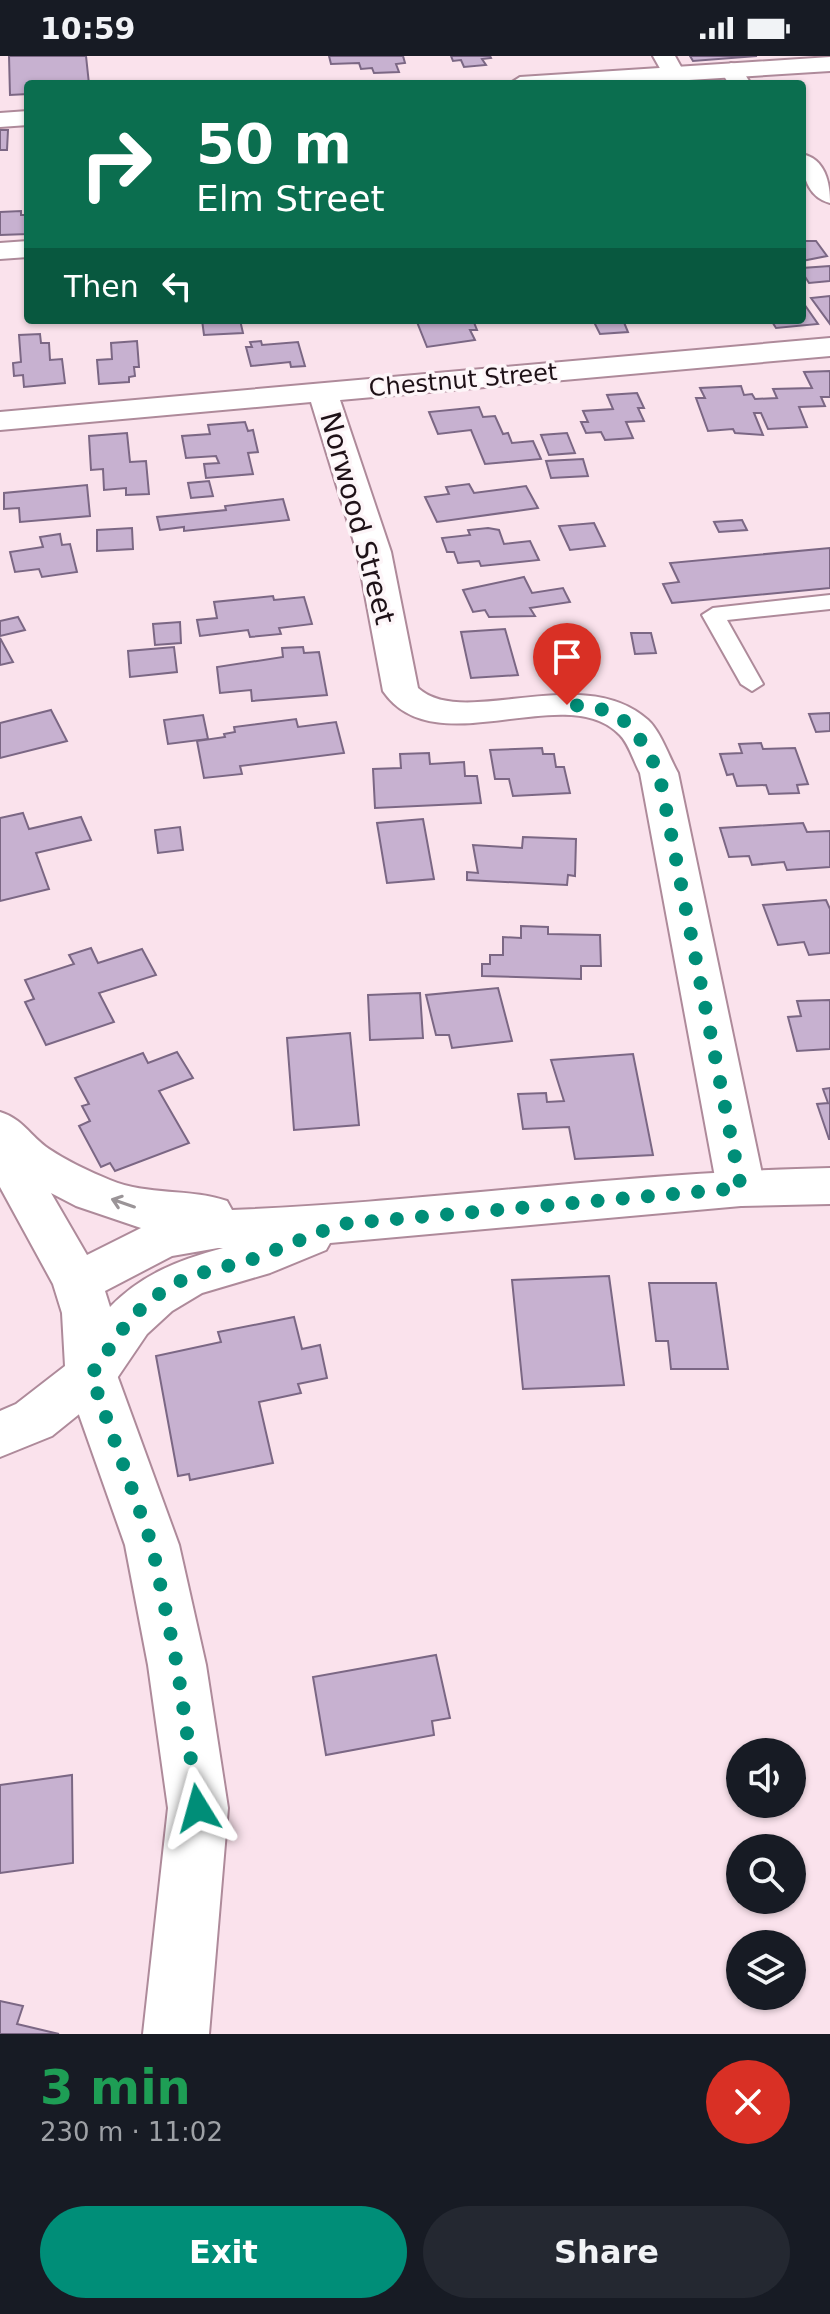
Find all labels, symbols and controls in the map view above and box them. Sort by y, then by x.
text: 10:59 [40,11,136,46]
text: 50 m [196,111,352,176]
icon: right [64,112,168,216]
text: Elm Street [196,178,385,219]
icon: left [155,264,199,308]
text: Then [64,269,139,304]
street label: Chestnut Street [368,358,558,402]
street label: Norwood Street [313,408,402,628]
pin [533,623,601,705]
icon: arrive [545,635,589,679]
one-way arrow [111,1195,136,1209]
map controls [726,1738,806,2010]
button: sound [726,1738,806,1818]
position arrow [156,1766,240,1850]
button: search [726,1834,806,1914]
button: layers [726,1930,806,2010]
text: 3 min [40,2059,191,2115]
button: close [706,2060,790,2144]
text: 230 m · 11:02 [40,2117,223,2147]
button: Exit [40,2206,407,2298]
button: Share [423,2206,790,2298]

